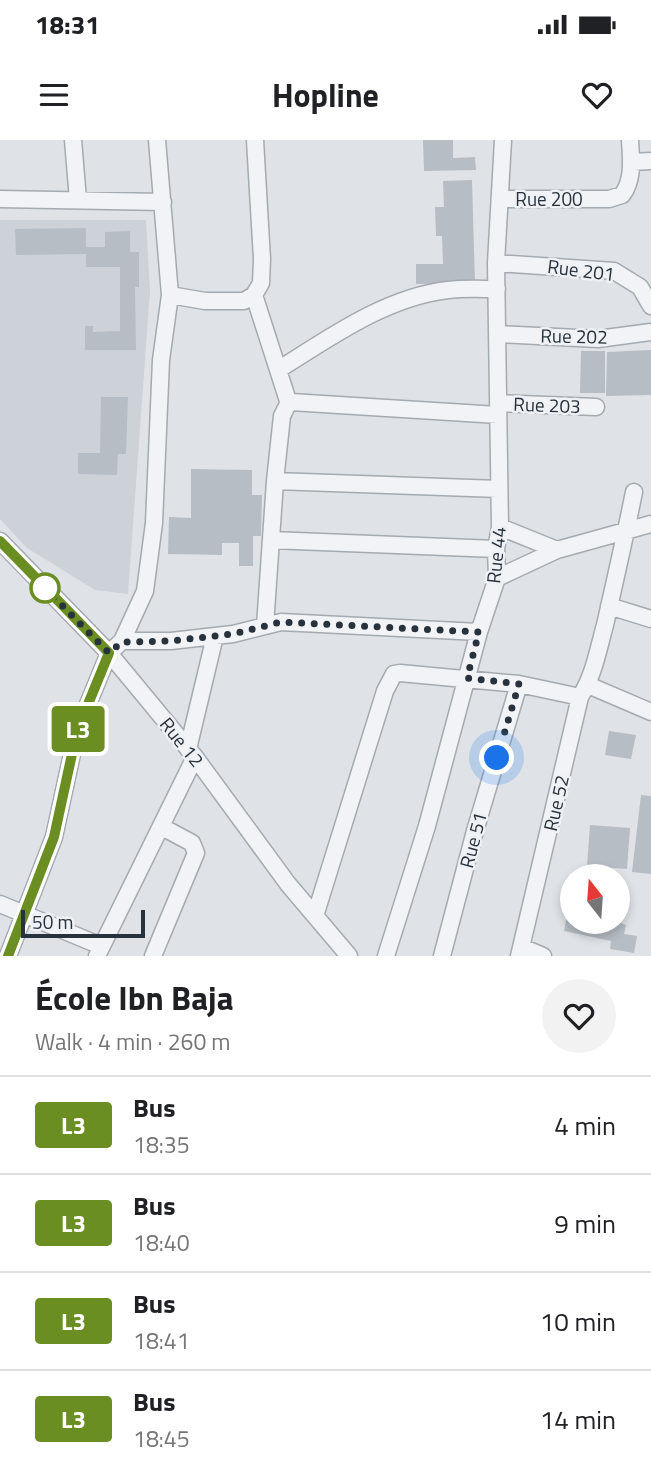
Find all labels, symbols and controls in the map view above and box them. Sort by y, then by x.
text: 18:31 [35,5,100,44]
text: Hopline [272,71,379,119]
icon: menu [35,76,73,114]
icon: heart [578,76,616,114]
street label: Rue 200 [515,184,583,213]
street label: Rue 201 [546,251,616,288]
street label: Rue 202 [540,320,608,351]
street label: Rue 203 [513,389,581,420]
street label: Rue 44 [478,525,513,585]
unlabelled marker [30,573,60,603]
line badge: L3 [46,706,110,752]
street label: Rue 12 [153,710,212,773]
text: L3 [66,711,90,747]
your location [479,740,514,775]
street label: Rue 52 [535,772,576,834]
street label: Rue 51 [451,809,494,871]
north arrow [560,864,630,934]
map controls [560,864,630,934]
scale bar [21,907,145,939]
text: 50 m [32,907,73,936]
text: École Ibn Baja [35,973,234,1023]
button: heart [542,979,616,1053]
text: Walk · 4 min · 260 m [35,1024,231,1059]
text: Bus [133,1088,175,1127]
text: 4 min [554,1106,616,1145]
text: L3 [61,1107,86,1143]
text: 18:35 [133,1127,190,1162]
text: Bus [133,1186,175,1225]
text: 9 min [554,1204,616,1243]
text: L3 [61,1205,86,1241]
text: 18:40 [133,1225,190,1260]
text: Bus [133,1284,175,1323]
text: 10 min [540,1302,616,1341]
text: L3 [61,1303,86,1339]
text: 18:41 [133,1323,190,1358]
text: Bus [133,1382,175,1421]
text: 14 min [540,1400,616,1439]
text: L3 [61,1401,86,1437]
text: 18:45 [133,1421,190,1456]

